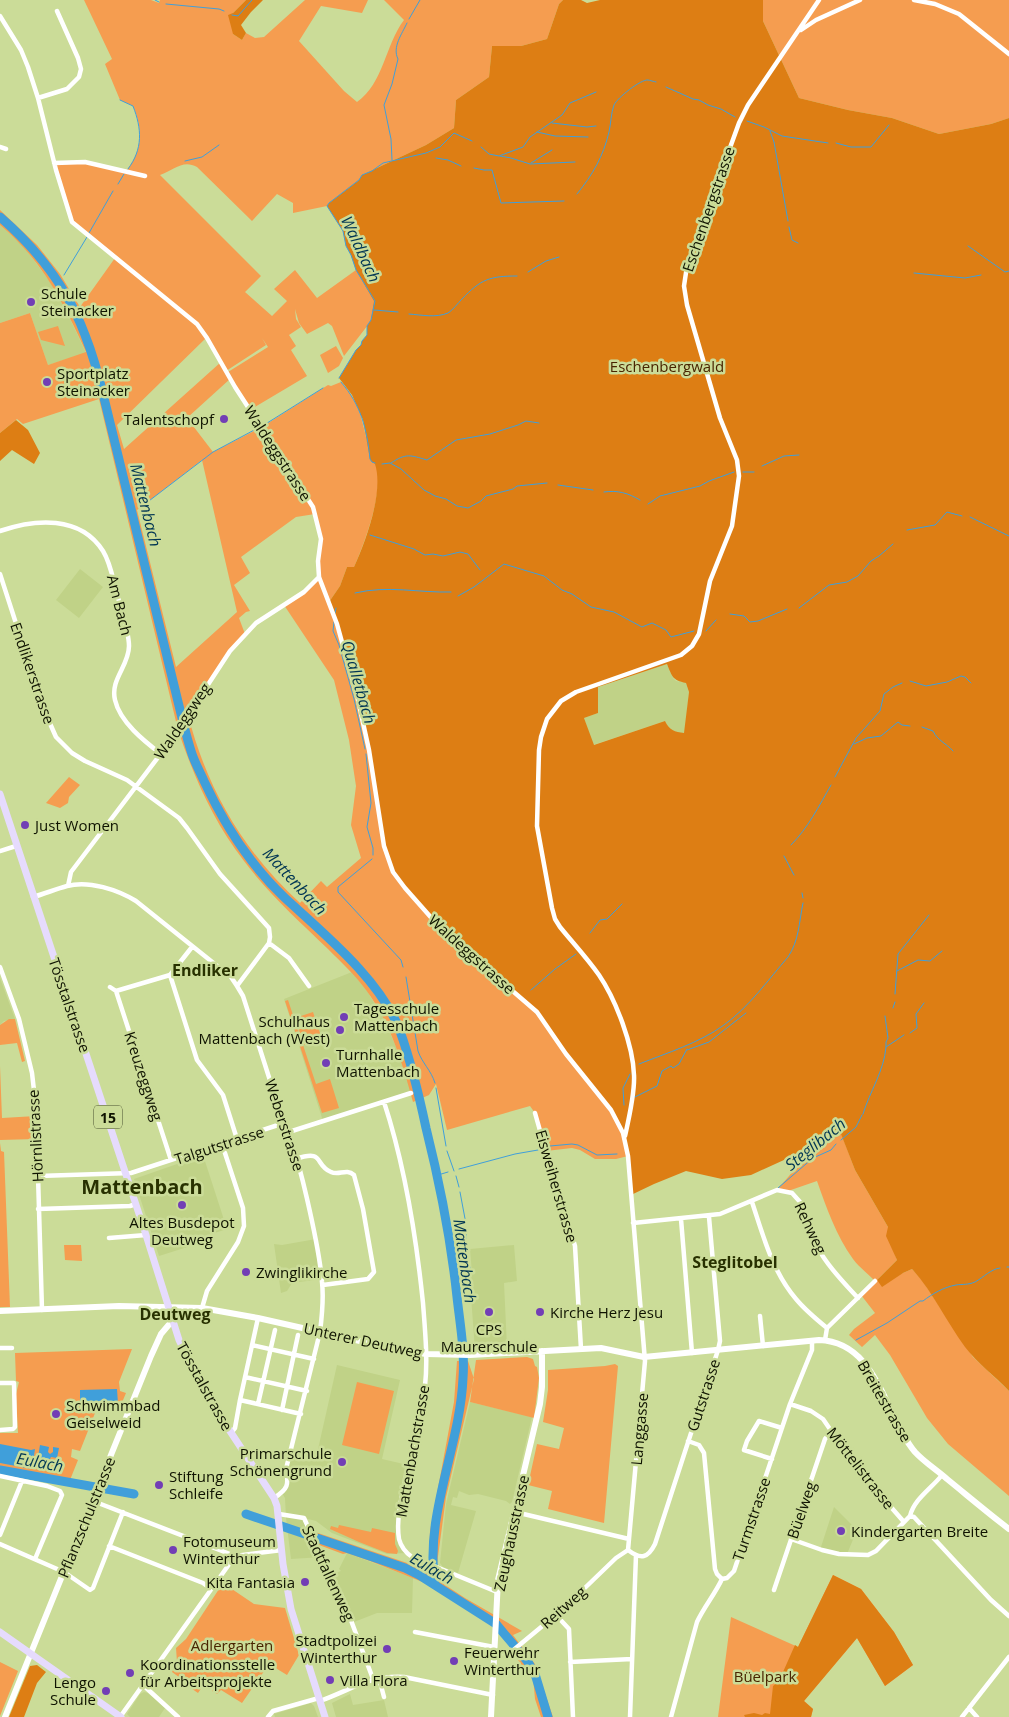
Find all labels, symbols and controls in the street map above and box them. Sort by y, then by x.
street label: Eschenbergstrasse [677,144,739,274]
water label: Waldbach [336,212,386,286]
place label: Schule Steinacker [41,283,114,320]
marker: Schule Steinacker [25,296,37,308]
park label: Eschenbergwald [610,356,724,376]
place label: Sportplatz Steinacker [57,363,130,400]
marker: Sportplatz Steinacker [41,376,53,388]
street label: Waldeggstrasse [240,402,316,504]
place label: Talentschopf [124,409,215,429]
marker: Talentschopf [218,413,230,425]
water label: Mattenbach [125,461,167,549]
street label: Am Bach [103,573,137,637]
street label: Endlikerstrasse [6,619,60,727]
water label: Qualletbach [337,638,381,726]
street label: Waldeggweg [149,679,215,763]
place label: Just Women [33,815,119,835]
marker: Just Women [19,819,31,831]
water label: Mattenbach [258,842,332,920]
street label: Waldeggstrasse [425,910,519,998]
street label: Tösstalstrasse [44,955,96,1055]
district label: Endliker [172,959,238,981]
place label: Tagesschule Mattenbach [354,998,439,1035]
place label: Schulhaus Mattenbach (West) [198,1011,330,1048]
marker: Tagesschule Mattenbach [338,1011,350,1023]
marker: Schulhaus Mattenbach (West) [334,1024,346,1036]
street label: Kreuzeggweg [120,1029,168,1123]
place label: Turnhalle Mattenbach [336,1044,420,1081]
marker: Turnhalle Mattenbach [320,1057,332,1069]
street label: Weberstrasse [261,1076,309,1174]
street label: Hörnlistrasse [23,1089,47,1183]
road number: 15 [94,1106,122,1128]
water label: Steglibach [780,1113,850,1175]
street label: Talgutstrasse [172,1121,266,1169]
street label: Eisweiherstrasse [531,1127,583,1245]
district label: Mattenbach [81,1173,203,1200]
marker: Altes Busdepot Deutweg [176,1199,188,1211]
street label: Rehweg [790,1199,832,1257]
place label: Altes Busdepot Deutweg [129,1212,235,1249]
water label: Mattenbach [448,1217,482,1305]
district label: Steglitobel [692,1251,778,1273]
place label: Zwinglikirche [256,1262,348,1282]
marker: Zwinglikirche [240,1266,252,1278]
place label: Kirche Herz Jesu [550,1302,663,1322]
district label: Deutweg [140,1303,210,1325]
marker: CPS Maurerschule [483,1306,495,1318]
marker: Kirche Herz Jesu [534,1306,546,1318]
street label: Unterer Deutweg [302,1318,424,1362]
place label: CPS Maurerschule [441,1319,537,1356]
street label: Tösstalstrasse [172,1338,238,1434]
street label: Gutstrasse [682,1356,724,1434]
street label: Breitestrasse [853,1356,917,1446]
street label: Mattenbachstrasse [391,1383,433,1519]
street label: Langgasse [626,1392,652,1466]
place label: Schwimmbad Geiselweid [66,1395,160,1432]
marker: Schwimmbad Geiselweid [50,1408,62,1420]
street label: Möttelistrasse [823,1423,899,1513]
place label: Primarschule Schönengrund [230,1443,332,1480]
water label: Eulach [15,1447,65,1477]
street label: Pflanzschulstrasse [53,1454,119,1580]
marker: Primarschule Schönengrund [336,1456,348,1468]
place label: Stiftung Schleife [169,1466,223,1503]
street label: Zeughausstrasse [489,1473,533,1593]
street label: Turmstrasse [727,1475,775,1563]
marker: Stiftung Schleife [153,1479,165,1491]
street label: Büelweg [782,1479,820,1541]
place label: Kindergarten Breite [851,1521,988,1541]
street label: Stadtfallenweg [298,1522,360,1624]
marker: Kindergarten Breite [835,1525,847,1537]
place label: Fotomuseum Winterthur [183,1531,276,1568]
marker: Fotomuseum Winterthur [167,1544,179,1556]
water label: Eulach [406,1547,458,1589]
place label: Kita Fantasia [206,1572,295,1592]
marker: Kita Fantasia [299,1576,311,1588]
street label: Reitweg [536,1581,590,1633]
place label: Stadtpolizei Winterthur [296,1630,377,1667]
park label: Adlergarten [191,1635,273,1655]
place label: Feuerwehr Winterthur [464,1642,541,1679]
marker: Stadtpolizei Winterthur [381,1643,393,1655]
place label: Koordinationsstelle für Arbeitsprojekte [140,1654,275,1691]
marker: Feuerwehr Winterthur [448,1655,460,1667]
park label: Büelpark [734,1666,796,1686]
marker: Koordinationsstelle für Arbeitsprojekte [124,1667,136,1679]
place label: Villa Flora [340,1670,408,1690]
place label: Lengo Schule [50,1672,96,1709]
marker: Villa Flora [324,1674,336,1686]
marker: Lengo Schule [100,1685,112,1697]

